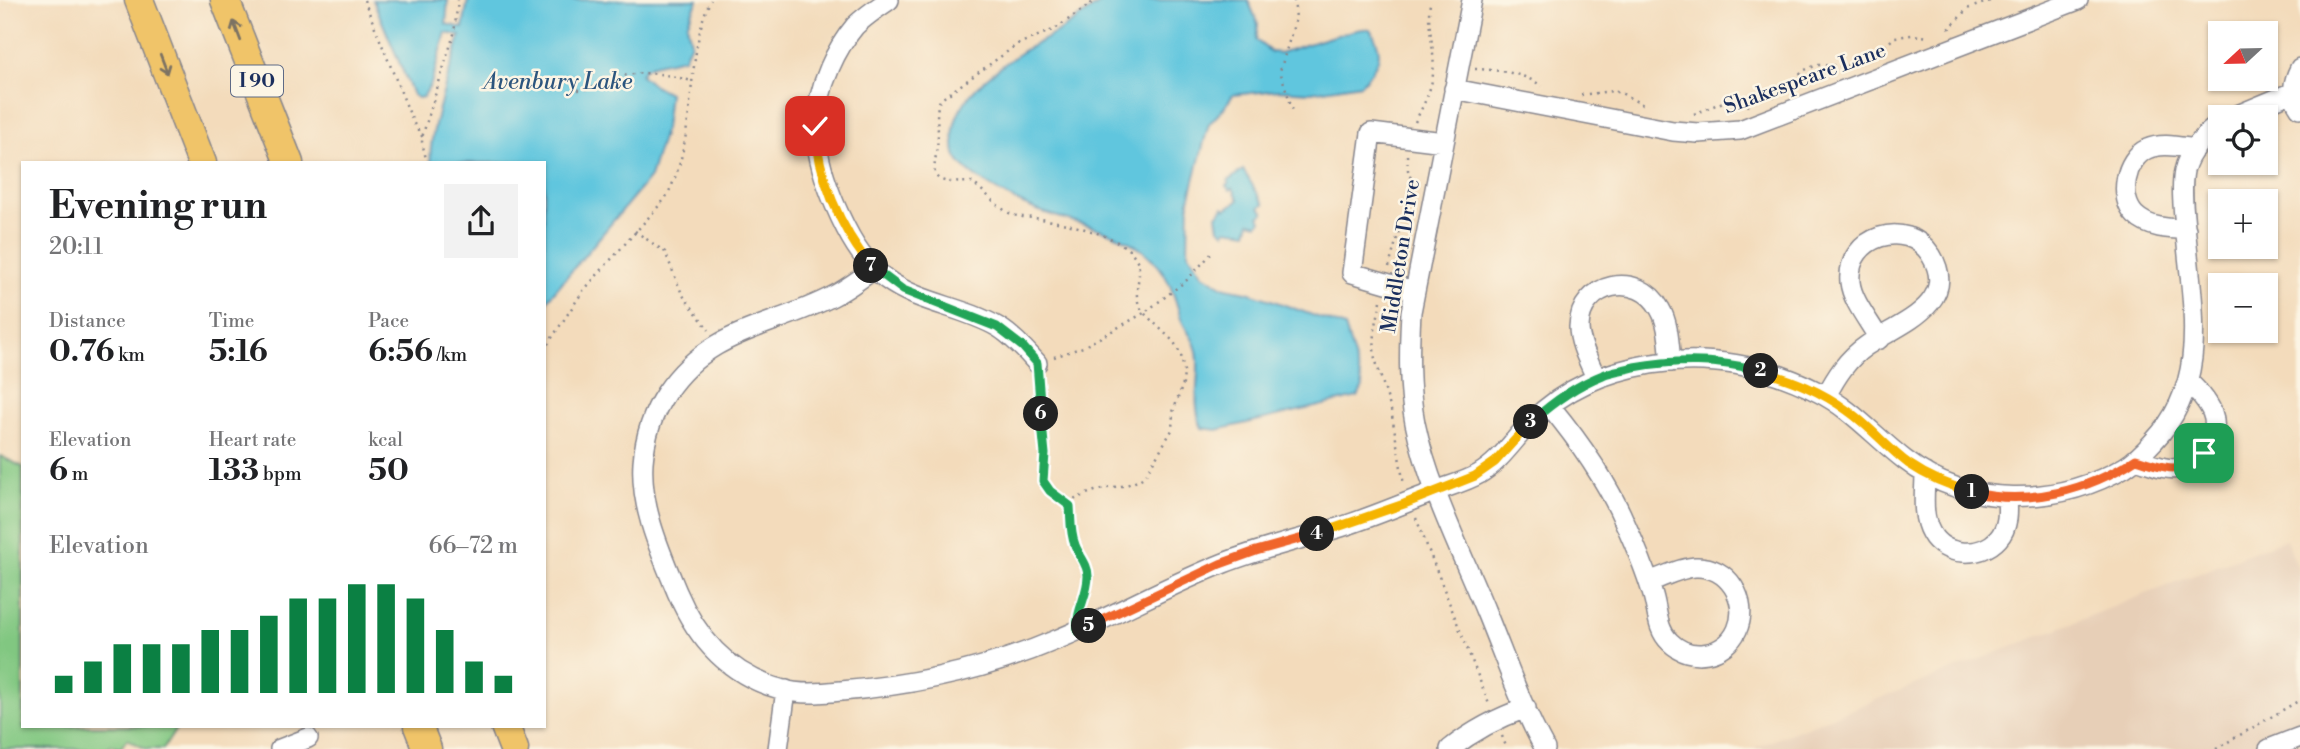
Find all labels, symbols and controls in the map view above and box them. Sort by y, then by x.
one-way arrow [230,20,243,42]
north arrow [2208,21,2278,91]
map controls [2208,21,2278,343]
street label: Shakespeare Lane [1720,38,1890,120]
one-way arrow [159,52,171,74]
road number: I 90 [231,66,283,96]
water label: Avenbury Lake [480,68,633,96]
pin [785,96,845,156]
button: locate [2208,105,2278,175]
icon: check [796,107,834,145]
street label: Middleton Drive [1376,177,1426,335]
text: Evening run [49,183,267,230]
button: share [444,184,518,258]
button: + [2208,189,2278,259]
text: 20:11 [49,233,103,261]
pin: 7 [854,248,888,284]
text: 7 [865,253,876,277]
button: − [2208,273,2278,343]
text: Distance [49,309,126,333]
text: Time [209,309,254,333]
text: Pace [368,309,409,333]
text: 0.76 [49,333,114,371]
text: 5:16 [209,333,268,371]
text: 6:56 [368,333,433,371]
text: km [114,343,145,367]
text: /km [433,343,467,367]
pin: 2 [1744,354,1778,388]
text: 2 [1755,358,1766,382]
pin: 6 [1024,396,1058,432]
text: 6 [1035,401,1046,425]
pin: 3 [1514,404,1548,440]
text: 3 [1525,409,1536,433]
pin [2174,423,2234,483]
text: Elevation [49,428,131,452]
text: Heart rate [209,428,296,452]
text: kcal [368,428,403,452]
icon: arrive [2185,434,2223,472]
text: 6 [49,452,68,490]
text: 133 [209,452,259,490]
text: 50 [368,452,409,490]
text: m [68,462,88,486]
text: bpm [259,462,302,486]
pin: 1 [1954,475,1990,510]
text: 1 [1967,479,1976,503]
pin: 4 [1300,516,1334,552]
text: 4 [1310,521,1323,545]
text: Elevation [49,532,149,560]
text: 66–72 m [428,532,518,560]
pin: 5 [1072,608,1106,644]
text: 5 [1083,613,1094,637]

